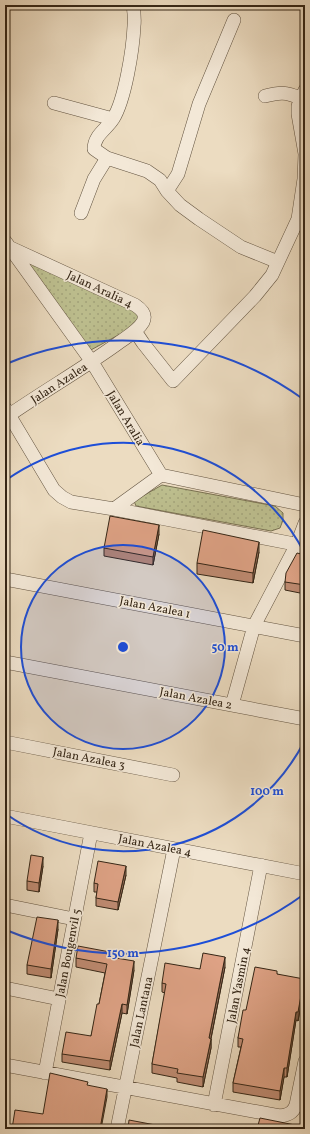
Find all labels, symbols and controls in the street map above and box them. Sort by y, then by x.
street label: Jalan Aralia 4 [64,268,135,312]
street label: Jalan Azalea [28,359,91,408]
street label: Jalan Aralia [102,388,148,449]
street label: Jalan Azalea 1 [118,593,192,623]
centre of rings [116,640,130,654]
text: 50 m [211,640,239,656]
street label: Jalan Azalea 2 [158,684,233,714]
street label: Jalan Azalea 3 [51,744,126,774]
text: 100 m [250,784,284,800]
street label: Jalan Azalea 4 [117,831,193,861]
street label: Jalan Bougenvil 5 [53,907,85,999]
text: 150 m [107,946,139,962]
street label: Jalan Yasmin 4 [224,946,254,1025]
street label: Jalan Lantana [127,975,157,1049]

